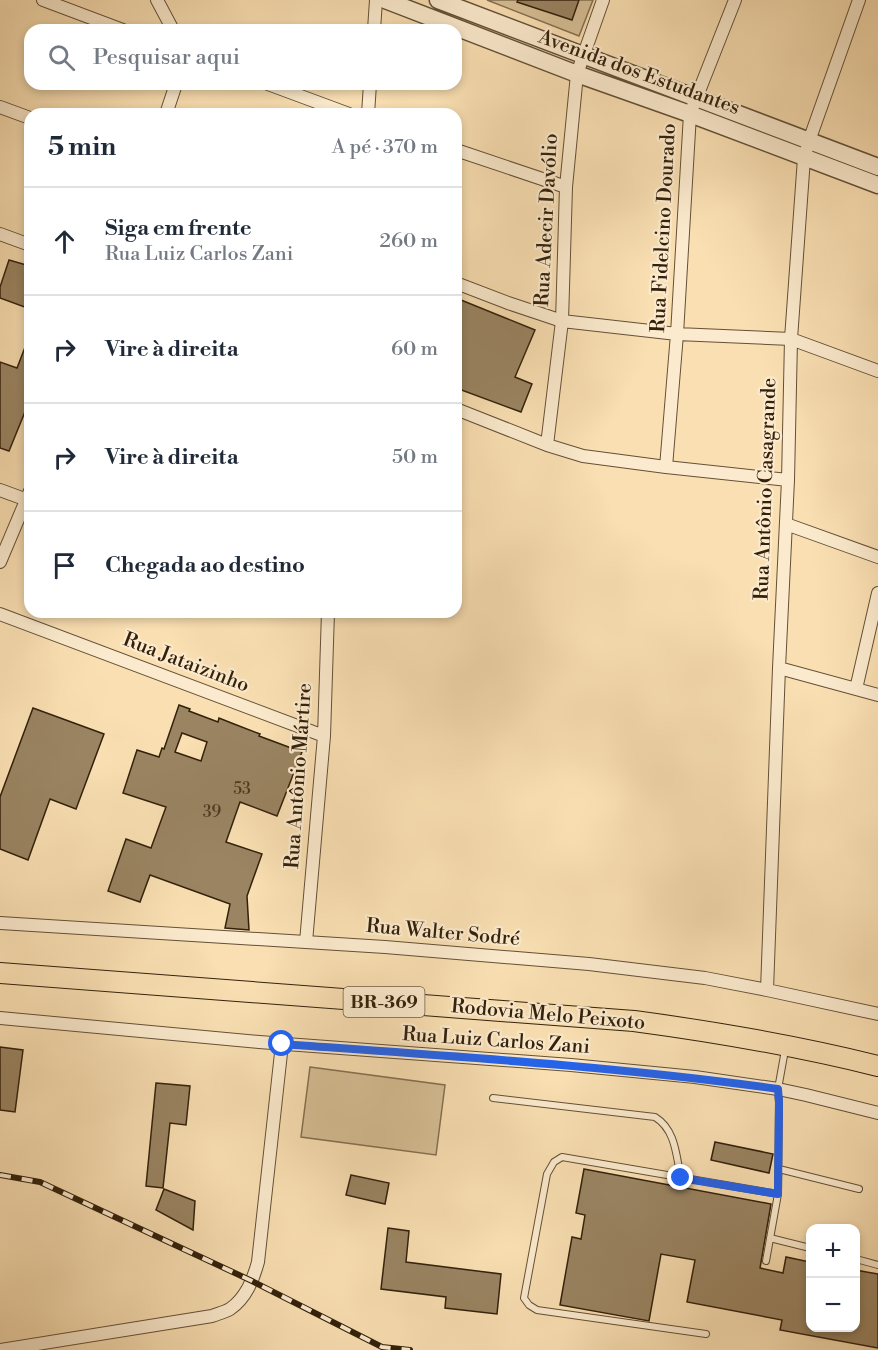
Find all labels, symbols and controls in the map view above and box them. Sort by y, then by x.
search box [24,24,462,90]
street label: Avenida dos Estudantes [534,25,743,121]
icon: search [45,41,78,74]
text: Pesquisar aqui [93,44,240,71]
street label: Rua Fidelcino Dourado [646,123,682,333]
text: 5 min [48,131,116,163]
street label: Rua Adecir Davólio [530,133,564,307]
text: A pé · 370 m [332,135,438,160]
text: Siga em frente [105,215,252,242]
icon: ahead [48,225,81,258]
text: 260 m [380,229,438,254]
text: Rua Luiz Carlos Zani [105,242,293,267]
icon: right [48,333,81,366]
text: Vire à direita [105,336,239,363]
text: 60 m [391,337,438,362]
street label: Rua Antônio Casagrande [750,377,782,601]
icon: right [48,441,81,474]
text: Vire à direita [105,444,239,471]
text: 50 m [392,445,438,470]
icon: arrive [48,549,81,582]
text: Chegada ao destino [105,552,305,579]
street label: Rua Jataizinho [119,627,253,699]
street label: Rua Antônio Mártire [280,682,318,870]
house number: 53 [233,779,251,799]
house number: 39 [203,802,222,822]
street label: Rua Walter Sodré [365,914,521,952]
road number: BR-369 [344,987,424,1017]
street label: Rodovia Melo Peixoto [450,994,646,1036]
street label: Rua Luiz Carlos Zani [401,1022,591,1060]
route start [268,1030,294,1056]
route end [667,1164,693,1190]
map controls [806,1224,860,1332]
button: + [806,1224,860,1278]
button: − [806,1278,860,1332]

